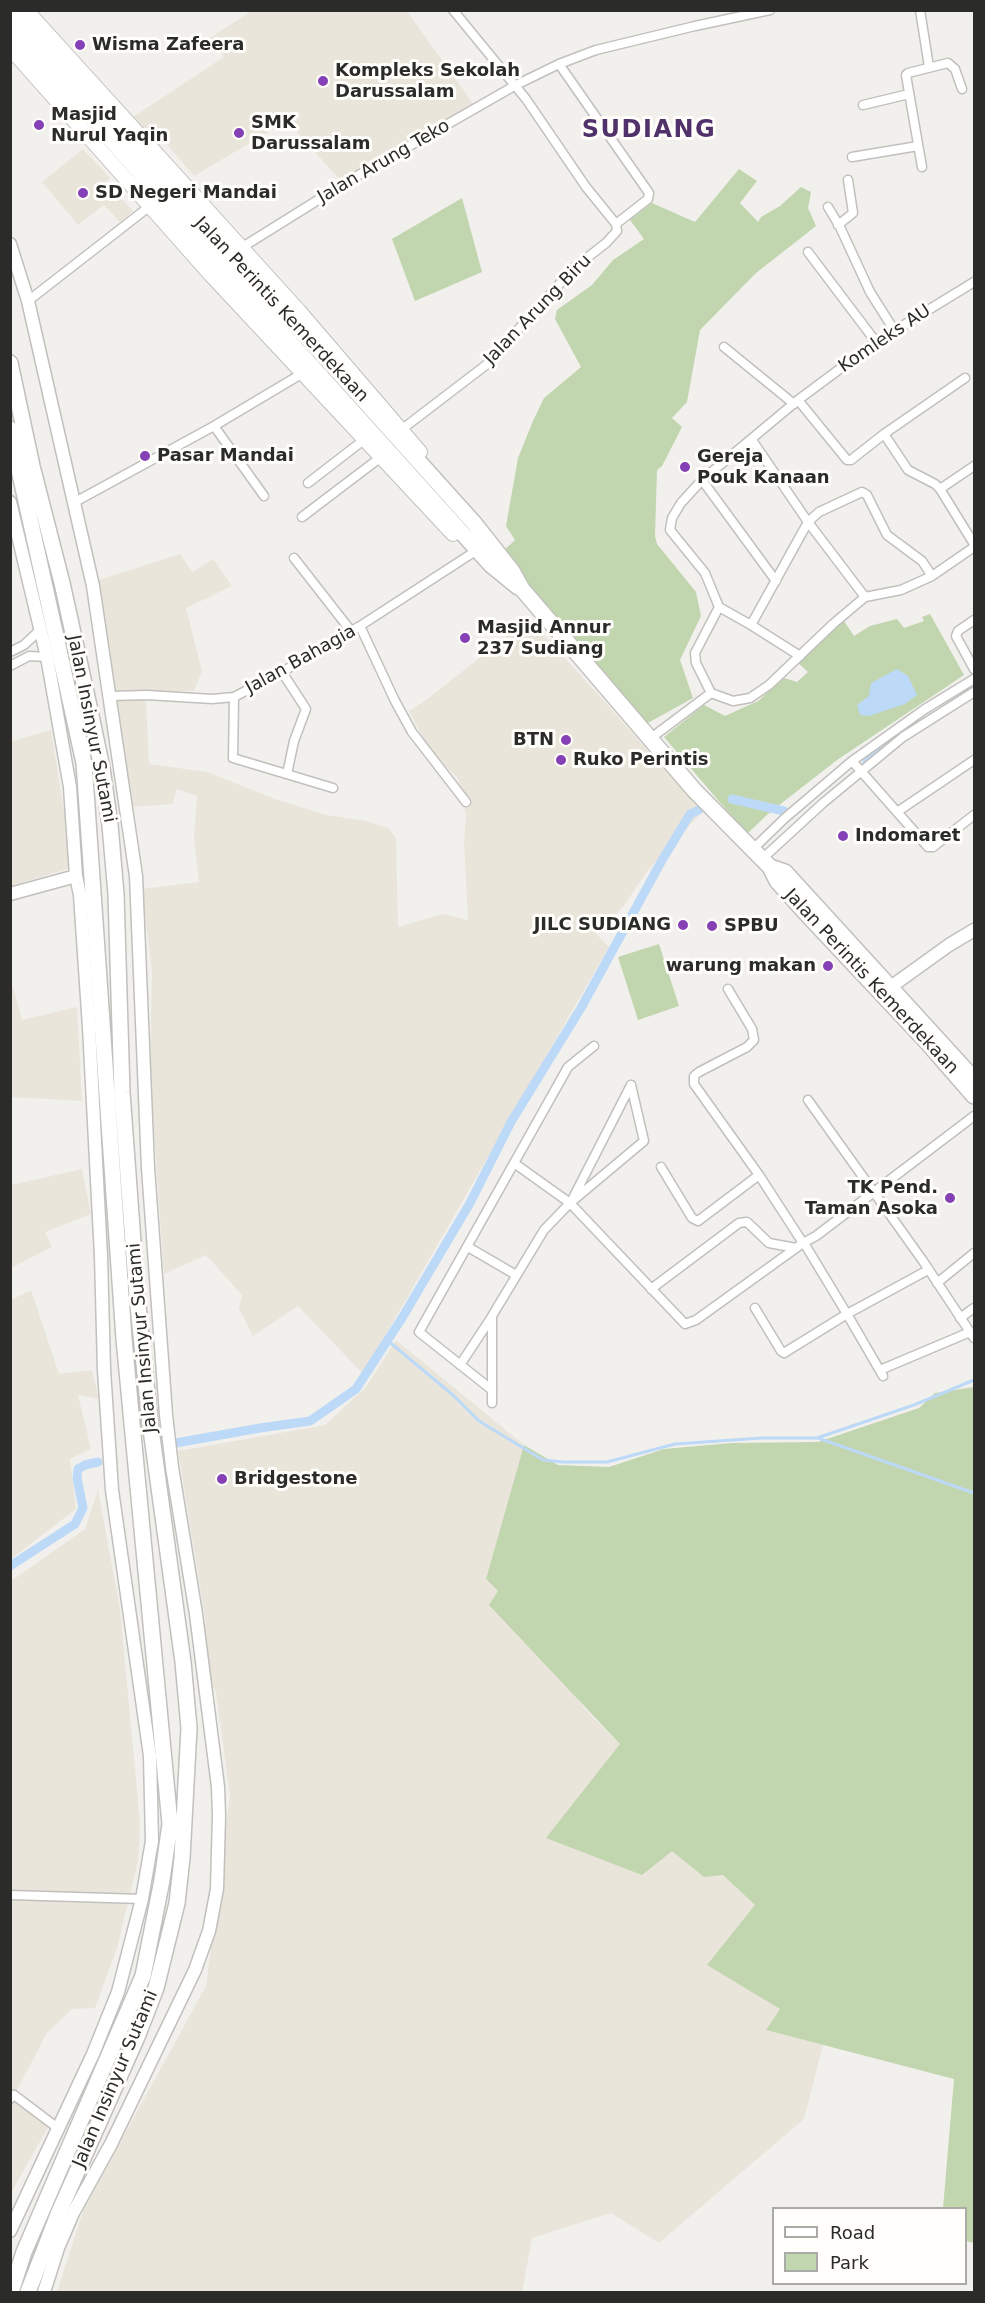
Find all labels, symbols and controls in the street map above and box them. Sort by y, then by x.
place label: Wisma Zafeera [92,34,244,56]
marker: Wisma Zafeera [73,38,87,52]
place label: Kompleks Sekolah Darussalam [335,60,520,103]
marker: Kompleks Sekolah Darussalam [316,74,330,88]
place label: Masjid Nurul Yaqin [51,104,168,146]
place label: SMK Darussalam [251,112,370,154]
street label: Jalan Arung Teko [314,115,454,209]
district label: SUDIANG [582,117,716,145]
marker: Masjid Nurul Yaqin [32,118,46,132]
marker: SMK Darussalam [232,126,246,140]
place label: SD Negeri Mandai [95,182,277,204]
marker: SD Negeri Mandai [76,186,90,200]
street label: Jalan Perintis Kemerdekaan [189,213,373,407]
street label: Jalan Arung Biru [480,250,596,370]
street label: Komleks AU [835,300,935,378]
place label: Pasar Mandai [157,445,294,467]
place label: Gereja Pouk Kanaan [697,446,830,488]
marker: Pasar Mandai [138,449,152,463]
marker: Gereja Pouk Kanaan [678,460,692,474]
place label: Masjid Annur 237 Sudiang [477,617,611,660]
street label: Jalan Bahagia [242,621,360,699]
marker: Masjid Annur 237 Sudiang [458,631,472,645]
street label: Jalan Insinyur Sutami [62,633,120,825]
place label: BTN [513,729,554,751]
marker: BTN [559,733,573,747]
place label: Ruko Perintis [573,749,709,771]
marker: Ruko Perintis [554,753,568,767]
place label: Indomaret [855,825,960,847]
marker: Indomaret [836,829,850,843]
street label: Jalan Perintis Kemerdekaan [779,885,963,1079]
place label: JILC SUDIANG [534,914,671,936]
place label: SPBU [724,915,778,937]
marker: JILC SUDIANG [676,918,690,932]
marker: SPBU [705,919,719,933]
place label: warung makan [666,955,816,977]
marker: warung makan [821,959,835,973]
place label: TK Pend. Taman Asoka [805,1177,938,1220]
marker: TK Pend. Taman Asoka [943,1191,957,1205]
street label: Jalan Insinyur Sutami [124,1242,162,1434]
place label: Bridgestone [234,1468,357,1490]
marker: Bridgestone [215,1472,229,1486]
street label: Jalan Insinyur Sutami [69,1987,163,2171]
legend [772,2207,967,2285]
text: Road [830,2222,875,2243]
text: Park [830,2252,869,2273]

